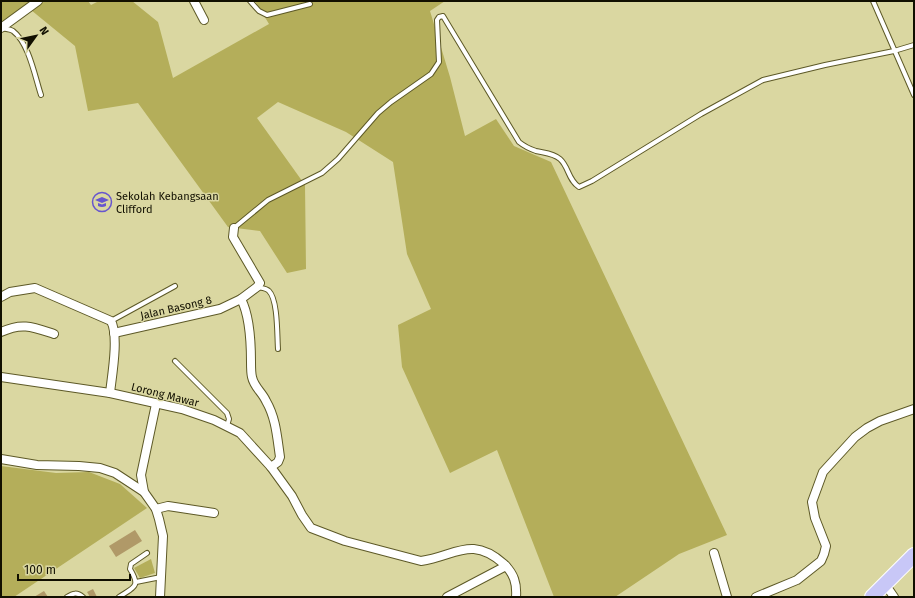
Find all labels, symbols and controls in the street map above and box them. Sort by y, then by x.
north arrow [16,16,56,56]
text: N [37,24,51,37]
place label: Sekolah Kebangsaan Clifford [116,190,219,216]
school or university icon: Sekolah Kebangsaan Clifford [91,191,113,213]
street label: Jalan Basong 8 [139,293,213,323]
street label: Lorong Mawar [130,380,201,410]
scale bar [18,556,130,582]
text: 100 m [24,563,56,577]

